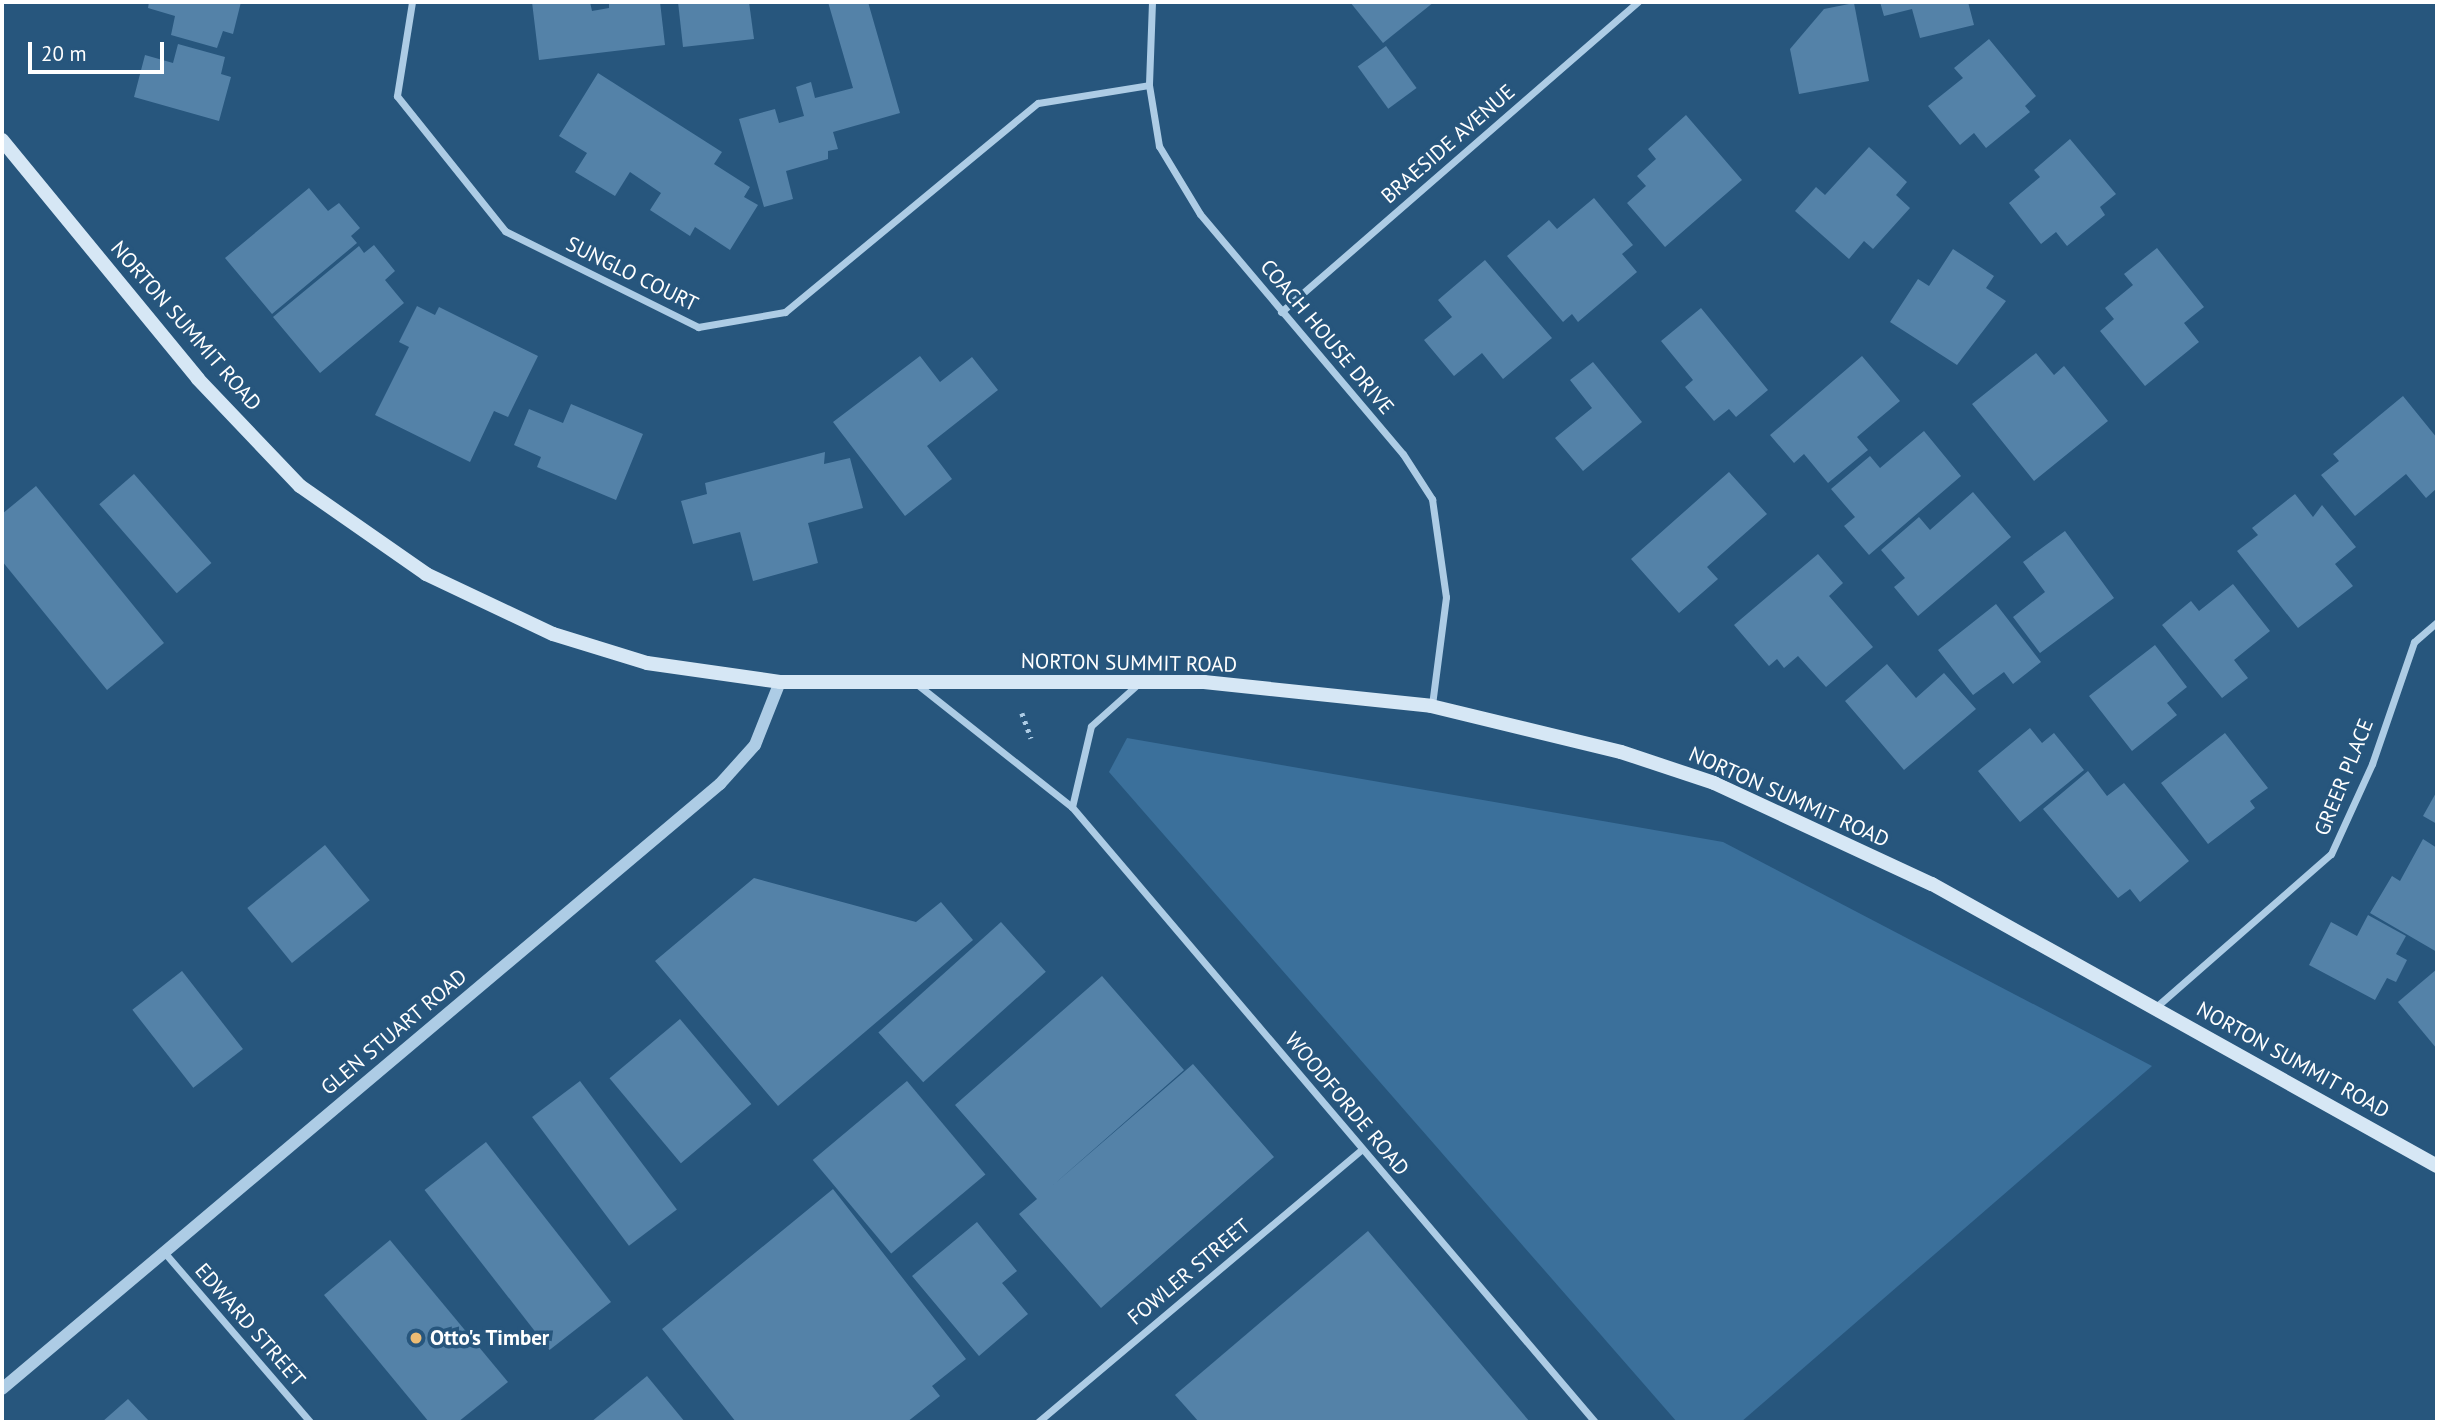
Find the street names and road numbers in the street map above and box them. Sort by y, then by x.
street label: BRAESIDE AVENUE [1376,79,1520,209]
street label: SUNGLO COURT [562,231,702,317]
street label: NORTON SUMMIT ROAD [105,236,267,416]
street label: COACH HOUSE DRIVE [1255,254,1399,420]
street label: NORTON SUMMIT ROAD [1020,649,1238,677]
street label: GREER PLACE [2309,715,2379,839]
street label: NORTON SUMMIT ROAD [1685,741,1893,853]
street label: GLEN STUART ROAD [316,963,472,1101]
street label: NORTON SUMMIT ROAD [2192,996,2394,1124]
street label: WOODFORDE ROAD [1280,1027,1414,1181]
street label: FOWLER STREET [1123,1214,1255,1330]
street label: EDWARD STREET [190,1258,310,1392]

